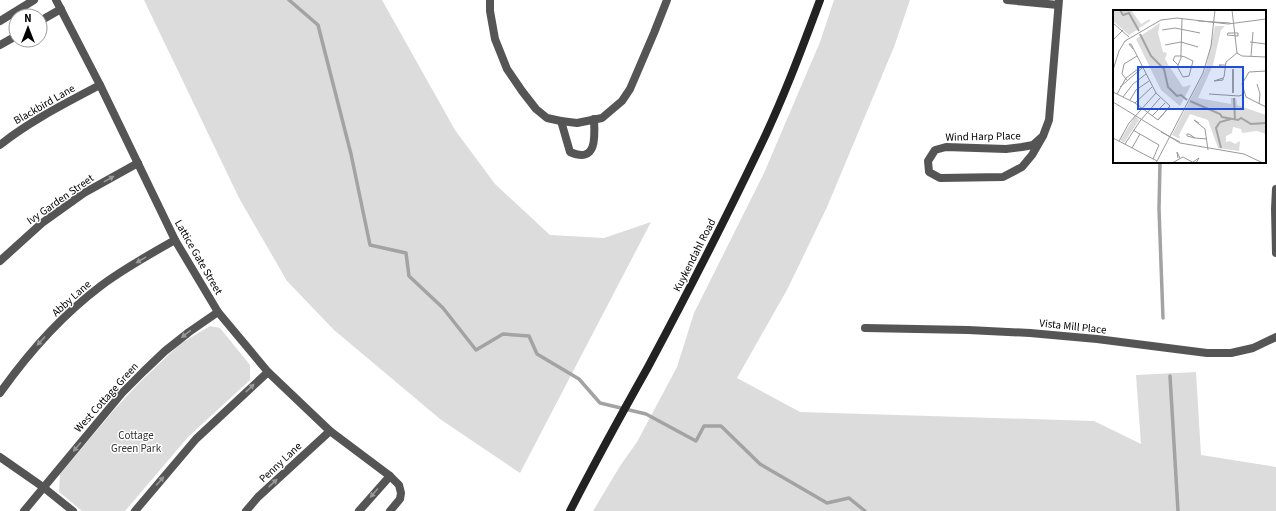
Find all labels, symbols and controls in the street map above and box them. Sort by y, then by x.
north arrow [8,8,48,48]
inset map [1113,10,1266,163]
text: N [24,11,32,26]
street label: Blackbird Lane [11,81,78,128]
street label: Wind Harp Place [945,128,1021,145]
street label: Ivy Garden Street [24,171,97,228]
one-way arrow [103,175,115,182]
street label: Kuykendahl Road [670,216,719,294]
street label: Lattice Gate Street [171,217,226,298]
one-way arrow [136,256,146,264]
street label: Abby Lane [49,276,95,320]
street label: Vista Mill Place [1039,316,1108,338]
one-way arrow [181,330,192,338]
one-way arrow [36,336,45,347]
street label: West Cottage Green [71,359,142,436]
one-way arrow [245,383,255,393]
park label: Cottage Green Park [111,428,162,456]
street label: Penny Lane [256,438,305,486]
one-way arrow [72,442,81,452]
one-way arrow [155,477,164,486]
one-way arrow [269,479,278,488]
one-way arrow [370,488,379,499]

